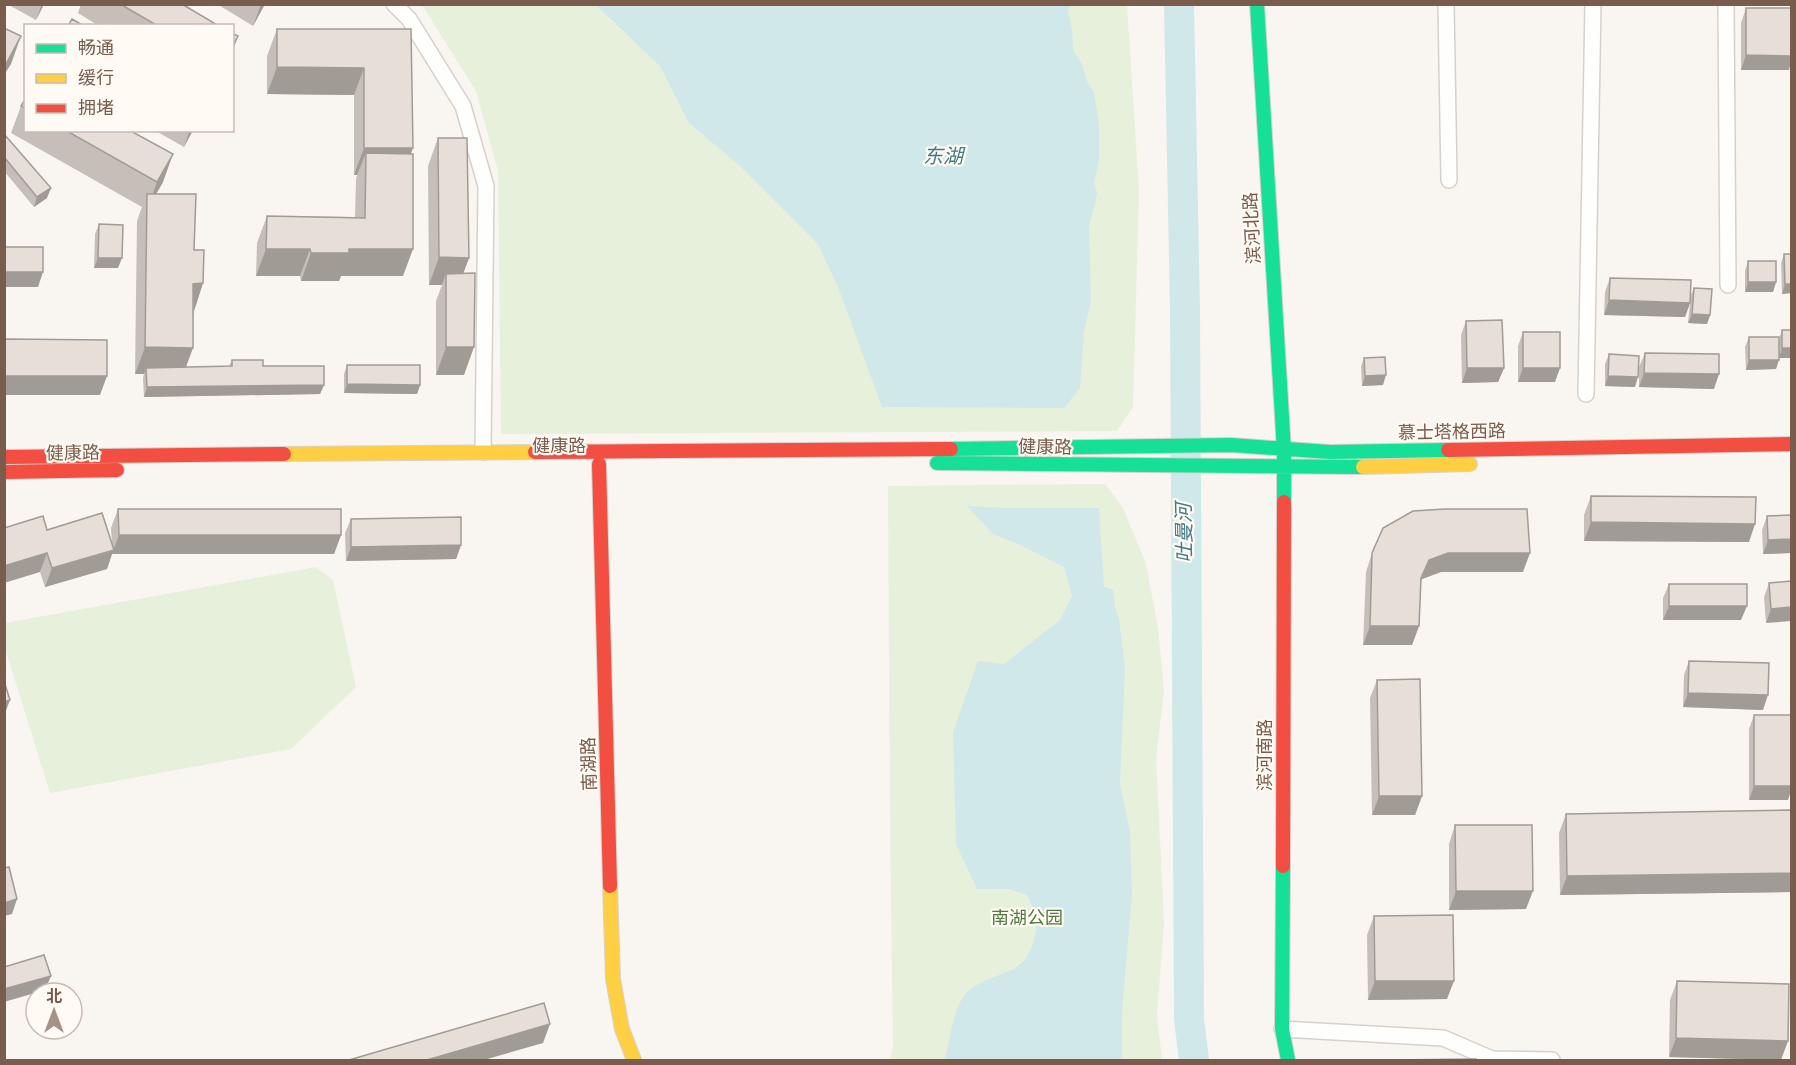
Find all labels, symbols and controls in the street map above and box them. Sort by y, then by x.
legend [24,24,234,132]
text: 畅通 [78,37,114,58]
text: 缓行 [78,67,114,88]
text: 拥堵 [78,97,114,118]
water label: 东湖 [923,144,966,168]
street label: 滨河北路 [1239,192,1264,265]
street label: 慕士塔格西路 [1398,420,1506,443]
street label: 健康路 [532,435,586,456]
street label: 健康路 [1018,436,1072,457]
street label: 健康路 [46,442,100,463]
water label: 吐曼河 [1171,499,1197,563]
street label: 滨河南路 [1254,719,1275,791]
street label: 南湖路 [577,737,600,791]
park label: 南湖公园 [991,907,1063,928]
north arrow [24,981,84,1041]
text: 北 [46,987,62,1006]

